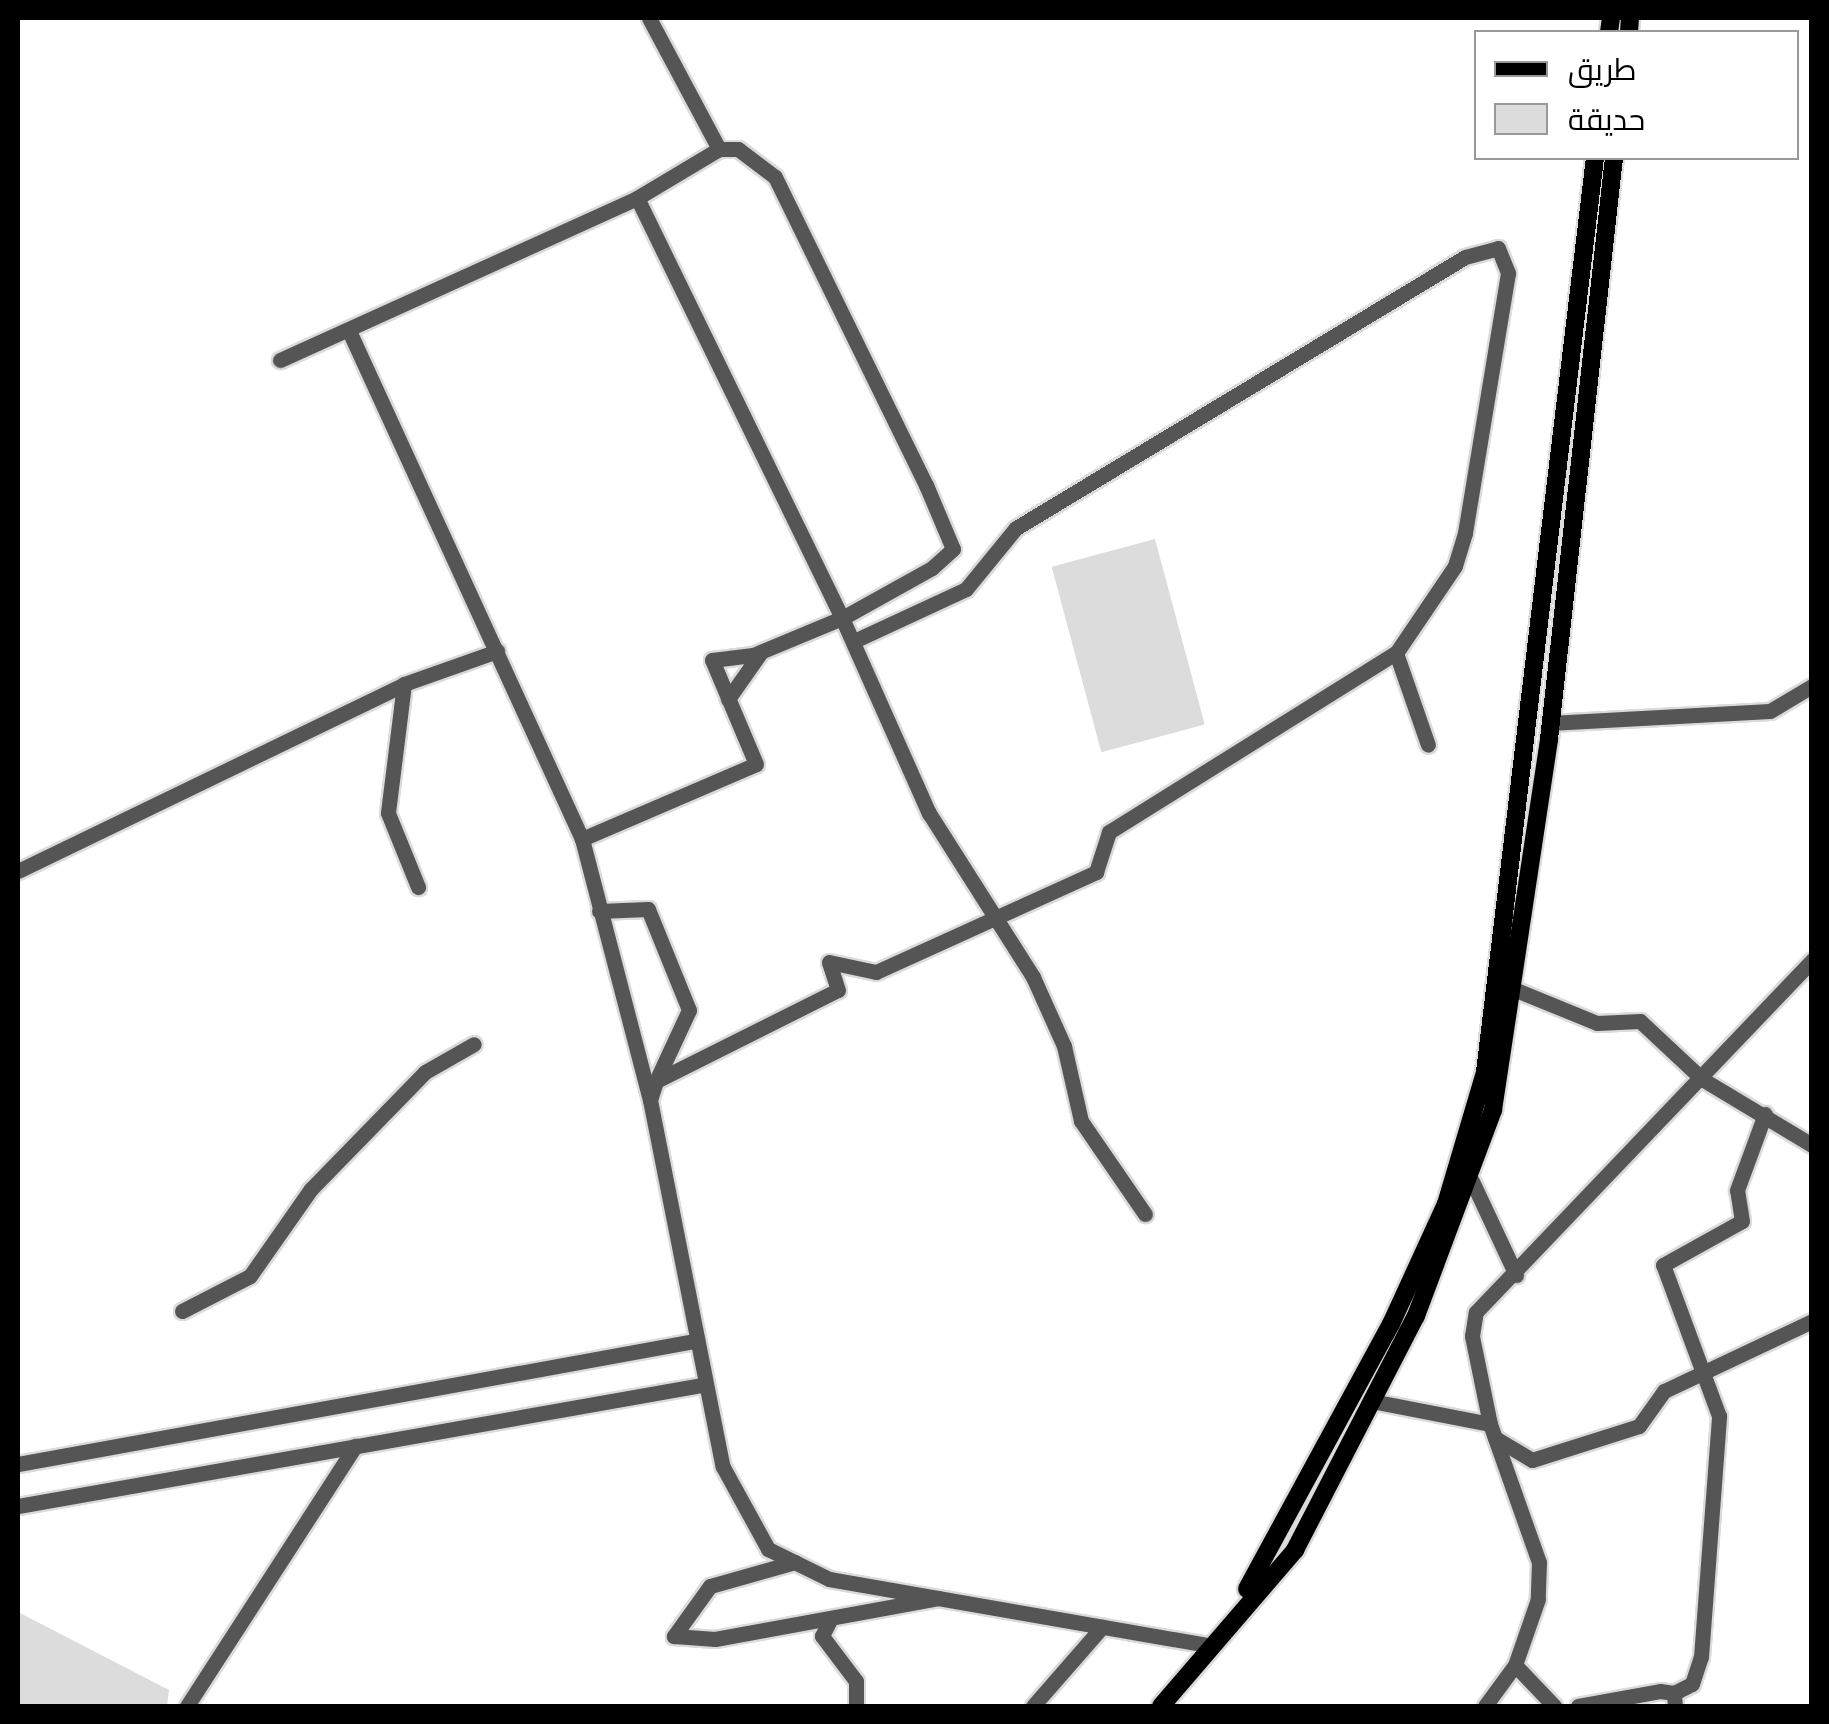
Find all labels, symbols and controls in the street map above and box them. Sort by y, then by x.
legend [1474,30,1799,160]
text: طريق [1568,52,1637,87]
text: حديقة [1568,102,1645,137]

